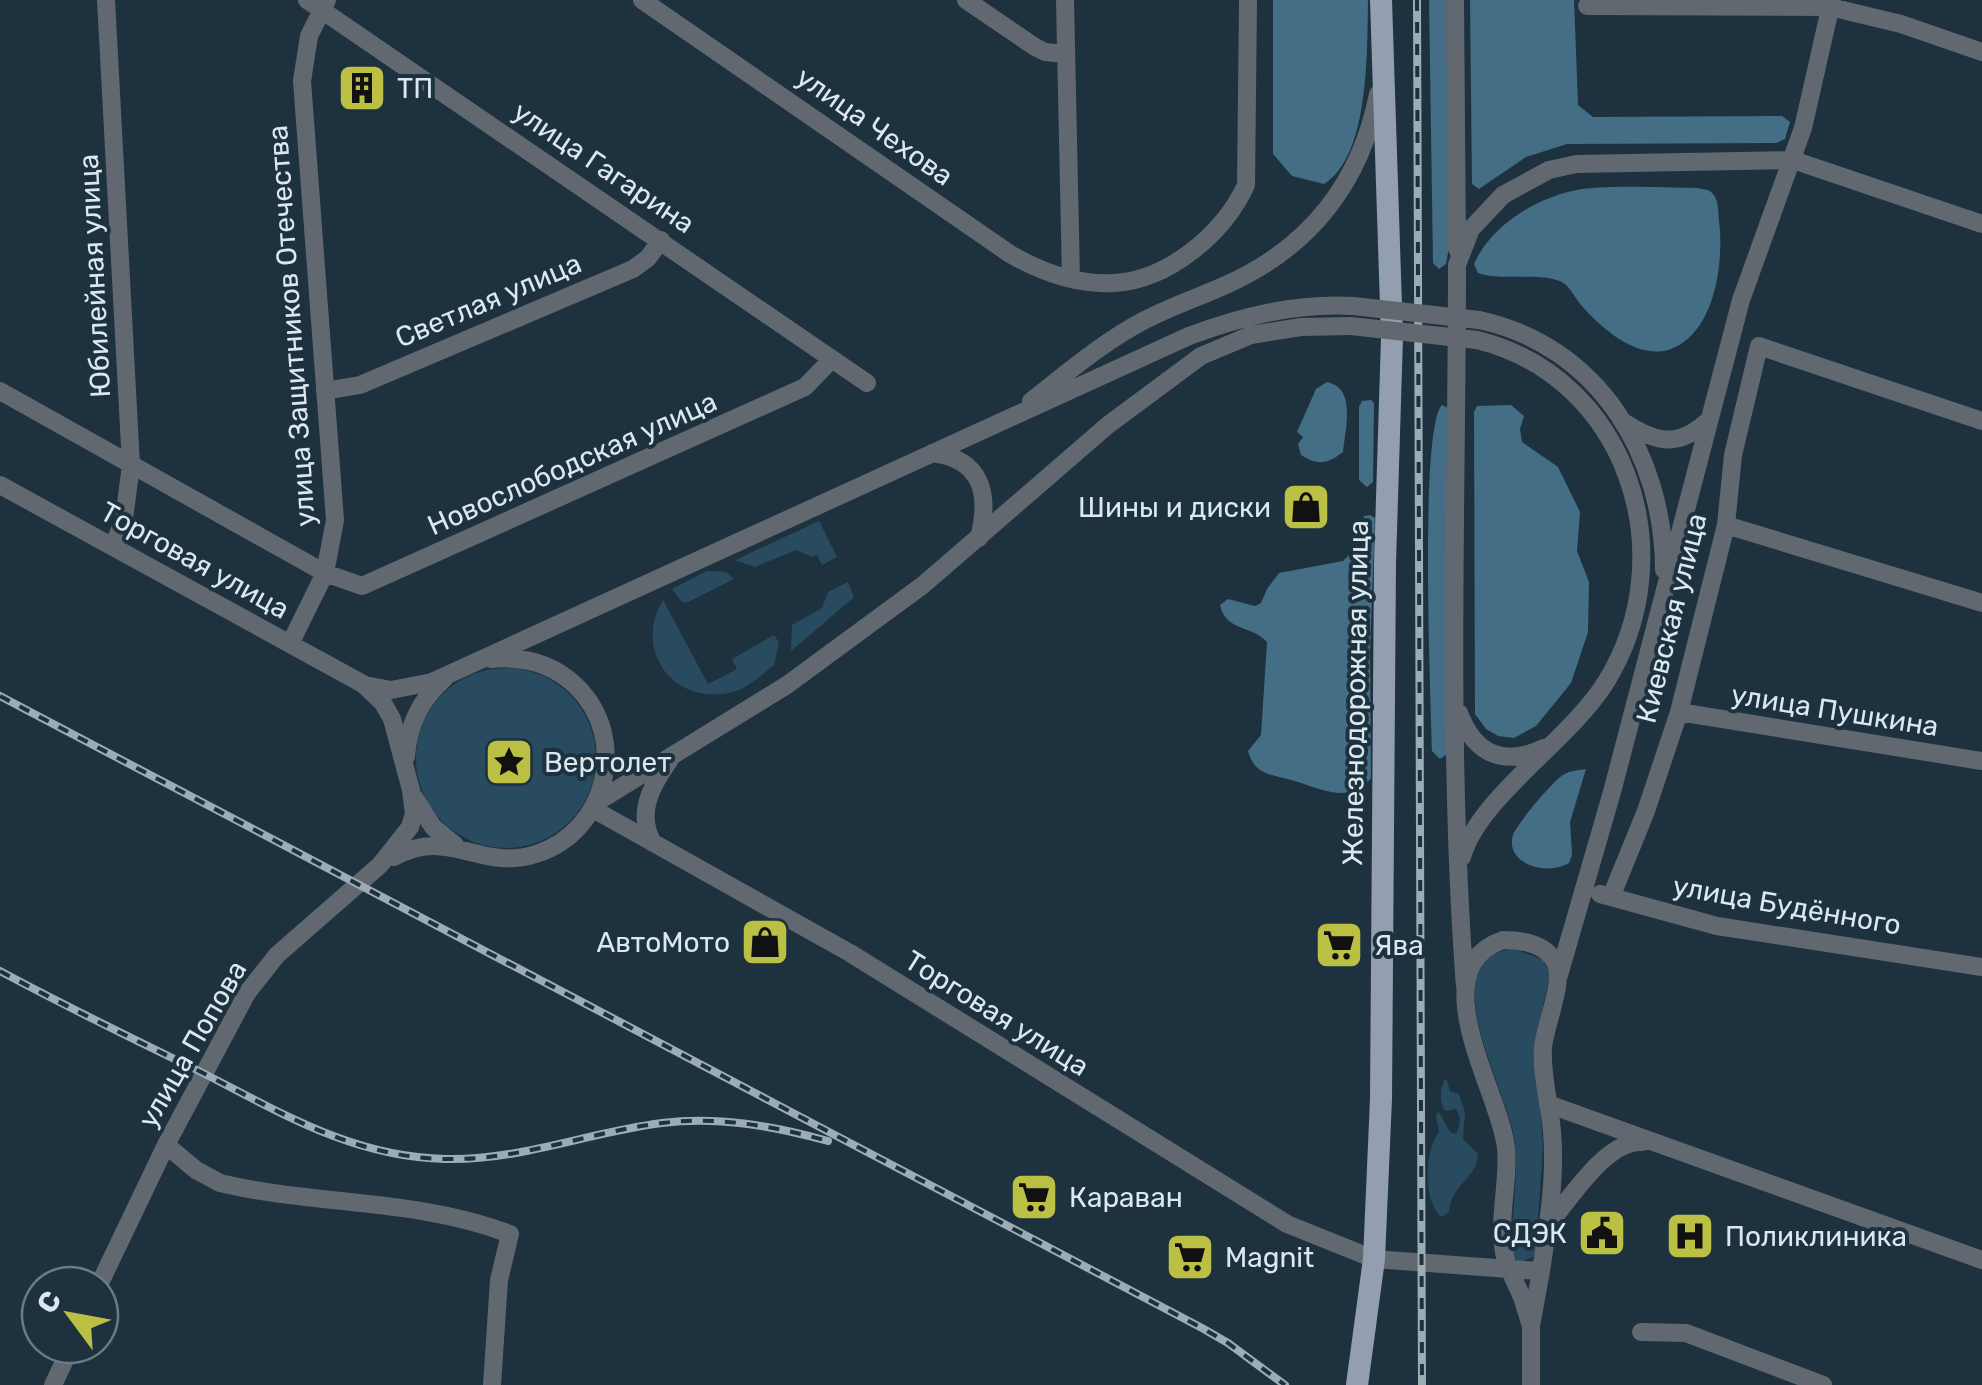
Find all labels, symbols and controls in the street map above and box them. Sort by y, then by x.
street label: улица Чехова [790,60,959,193]
building icon: ТП [336,62,388,114]
place label: ТП [397,72,433,105]
street label: улица Гагарина [507,95,701,240]
street label: улица Защитников Отечества [261,124,322,528]
street label: Юбилейная улица [72,153,117,399]
street label: Светлая улица [390,246,586,354]
street label: Новослободская улица [422,385,722,542]
shop icon: Шины и диски [1280,481,1332,533]
place label: Шины и диски [1078,491,1271,524]
street label: Торговая улица [95,495,295,626]
street label: Киевская улица [1629,510,1713,726]
street label: Железнодорожная улица [1336,520,1375,866]
street label: улица Пушкина [1729,678,1941,743]
place icon: Вертолет [483,736,535,788]
place label: Вертолет [544,746,671,779]
street label: улица Будённого [1670,869,1904,942]
shop icon: АвтоМото [739,916,791,968]
supermarket icon: Ява [1313,919,1365,971]
place label: АвтоМото [596,926,730,959]
place label: Ява [1374,929,1424,962]
street label: Торговая улица [899,944,1095,1083]
street label: улица Попова [131,955,254,1134]
supermarket icon: Караван [1008,1171,1060,1223]
place label: Караван [1069,1181,1183,1214]
public building icon: СДЭК [1576,1207,1628,1259]
hospital icon: Поликлиника [1664,1210,1716,1262]
place label: СДЭК [1493,1217,1567,1250]
place label: Поликлиника [1725,1220,1907,1253]
supermarket icon: Magnit [1164,1231,1216,1283]
place label: Magnit [1225,1241,1314,1274]
north arrow [20,1265,120,1365]
text: С [30,1285,68,1319]

